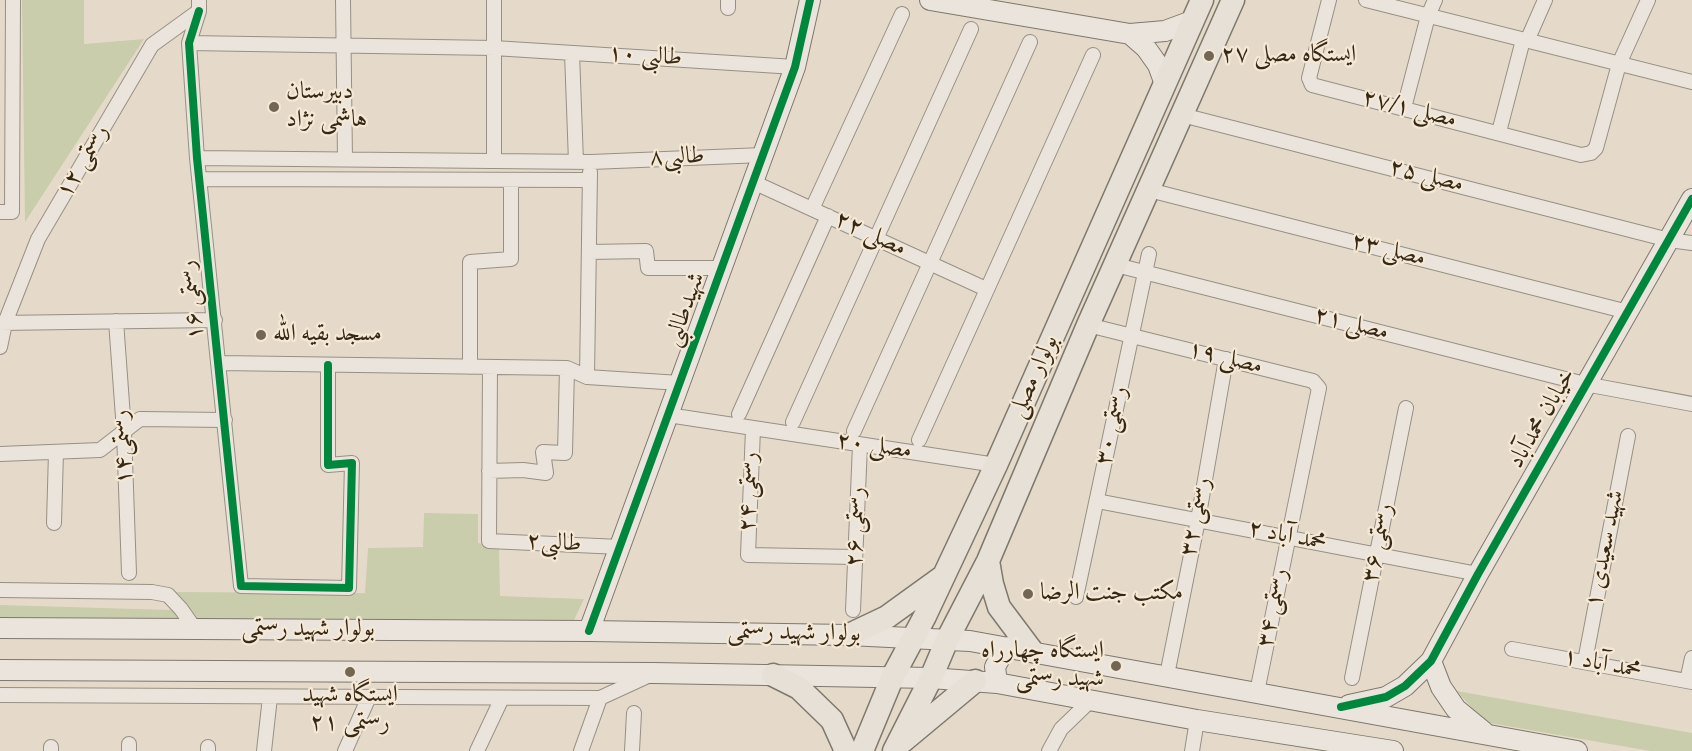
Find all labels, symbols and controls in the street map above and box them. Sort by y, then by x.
street label: طالبی ۱۰ [607,40,683,74]
place label: ایستگاه مصلی ۲۷ [1221,42,1356,70]
marker: ایستگاه مصلی ۲۷ [1202,49,1216,63]
place label: دبیرستان هاشمی نژاد [286,79,367,135]
street label: مصلی ۲۷/۱ [1359,84,1459,136]
marker: دبیرستان هاشمی نژاد [267,100,281,114]
street label: رستمی ۱۲ [52,120,116,204]
street label: طالبی۸ [649,143,705,173]
street label: مصلی ۲۵ [1386,154,1466,200]
street label: مصلی ۲۲ [830,206,910,264]
street label: مصلی ۲۳ [1348,228,1428,274]
street label: رستمی ۱۶ [175,259,211,341]
street label: شهیدطالبی [659,269,713,351]
street label: مصلی ۲۱ [1311,302,1391,348]
place label: مسجد بقیه الله [273,321,382,349]
marker: مسجد بقیه الله [254,328,268,342]
street label: بولوار مصلی [1004,331,1066,423]
street label: مصلی ۱۹ [1185,336,1265,382]
street label: خیابان محمدآباد [1503,364,1583,474]
street label: رستمی ۳۰ [1091,384,1135,468]
street label: رستمی۱۴ [108,409,140,485]
street label: مصلی ۲۰ [834,427,914,467]
street label: رستمی ۲۴ [734,452,766,532]
street label: رستمی ۳۲ [1175,475,1219,559]
street label: رستمی ۲۶ [841,487,873,567]
street label: شهید سعیدی ۱ [1581,488,1631,610]
street label: رستمی ۳۶ [1357,501,1401,585]
street label: محمد آباد ۲ [1245,515,1329,559]
street label: طالبی۲ [526,528,582,560]
street label: رستمی ۳۴ [1252,566,1296,650]
place label: مكتب جنت الرضا [1040,580,1183,608]
marker: مكتب جنت الرضا [1021,587,1035,601]
street label: بولوار شهید رستمی [241,616,375,644]
street label: بولوار شهید رستمی [727,618,861,650]
place label: ایستگاه چهارراه شهید رستمی [981,638,1104,694]
street label: محمد آباد ۱ [1560,643,1644,687]
marker: ایستگاه چهارراه شهید رستمی [1109,659,1123,673]
marker: ایستگاه شهید رستمی ۲۱ [343,665,357,679]
place label: ایستگاه شهید رستمی ۲۱ [302,682,398,738]

